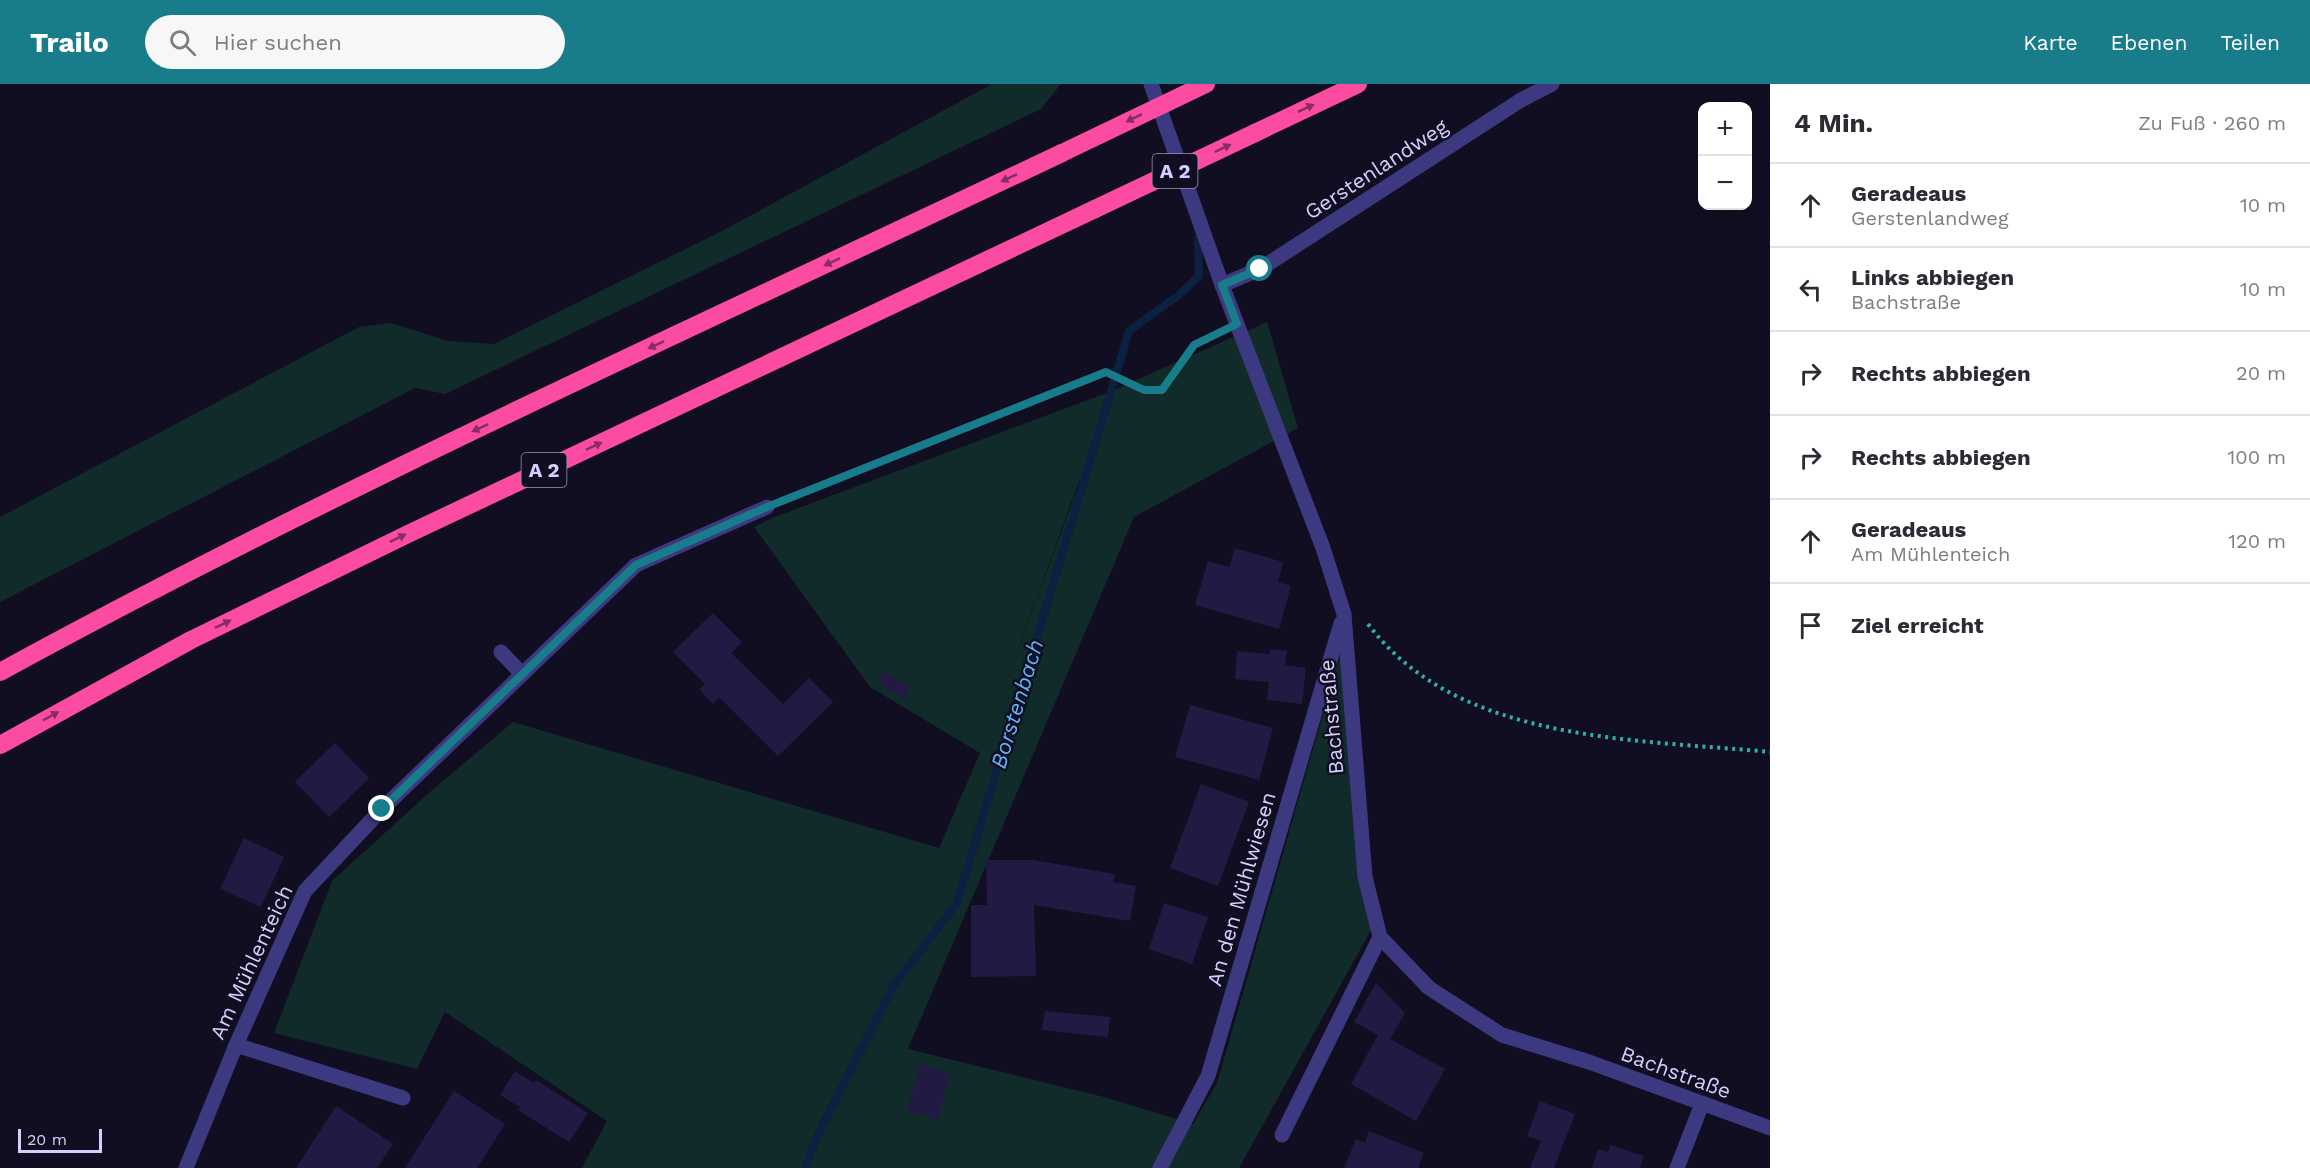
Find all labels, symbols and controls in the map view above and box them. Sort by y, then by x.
search box [145,15,565,69]
text: Trailo [30,26,109,59]
icon: search [166,26,199,59]
text: Hier suchen [214,30,342,55]
text: Karte [2023,30,2078,55]
text: Ebenen [2111,30,2187,55]
text: Teilen [2220,30,2280,55]
map controls [1698,102,1752,210]
button: + [1698,102,1752,156]
one-way arrow [1298,104,1315,113]
text: 4 Min. [1794,108,1873,138]
text: Zu Fuß · 260 m [2138,111,2286,135]
one-way arrow [1125,113,1143,123]
street label: Gerstenlandweg [1300,113,1453,225]
one-way arrow [1215,143,1232,152]
road number: A 2 [1152,154,1198,188]
button: − [1698,156,1752,210]
one-way arrow [1000,174,1017,183]
text: Geradeaus [1851,181,1966,206]
icon: ahead [1794,189,1827,222]
text: 10 m [2240,193,2286,217]
text: Gerstenlandweg [1851,206,2009,230]
route start [1246,255,1272,281]
one-way arrow [824,257,841,266]
text: Links abbiegen [1851,265,2014,290]
icon: left [1794,273,1827,306]
text: 10 m [2240,277,2286,301]
text: Bachstraße [1851,290,1961,314]
one-way arrow [648,340,665,349]
icon: right [1794,357,1827,390]
text: Rechts abbiegen [1851,361,2031,386]
text: 20 m [2236,361,2286,385]
one-way arrow [471,424,488,433]
icon: right [1794,441,1827,474]
one-way arrow [585,442,602,451]
text: Rechts abbiegen [1851,445,2031,470]
text: 100 m [2227,445,2286,469]
road number: A 2 [522,453,566,487]
text: Geradeaus [1851,517,1966,542]
icon: ahead [1794,525,1827,558]
text: 120 m [2228,529,2286,553]
one-way arrow [390,534,407,543]
text: Am Mühlenteich [1851,542,2010,566]
icon: arrive [1794,609,1827,642]
text: Ziel erreicht [1851,613,1984,638]
one-way arrow [215,620,232,629]
water label: Borstenbach [986,637,1048,771]
street label: Bachstraße [1314,658,1348,776]
one-way arrow [43,712,60,722]
street label: An den Mühlwiesen [1201,789,1281,989]
route end [368,795,394,821]
street label: Am Mühlenteich [204,881,298,1043]
street label: Bachstraße [1617,1041,1735,1103]
scale bar [18,1126,102,1154]
text: 20 m [27,1130,67,1149]

